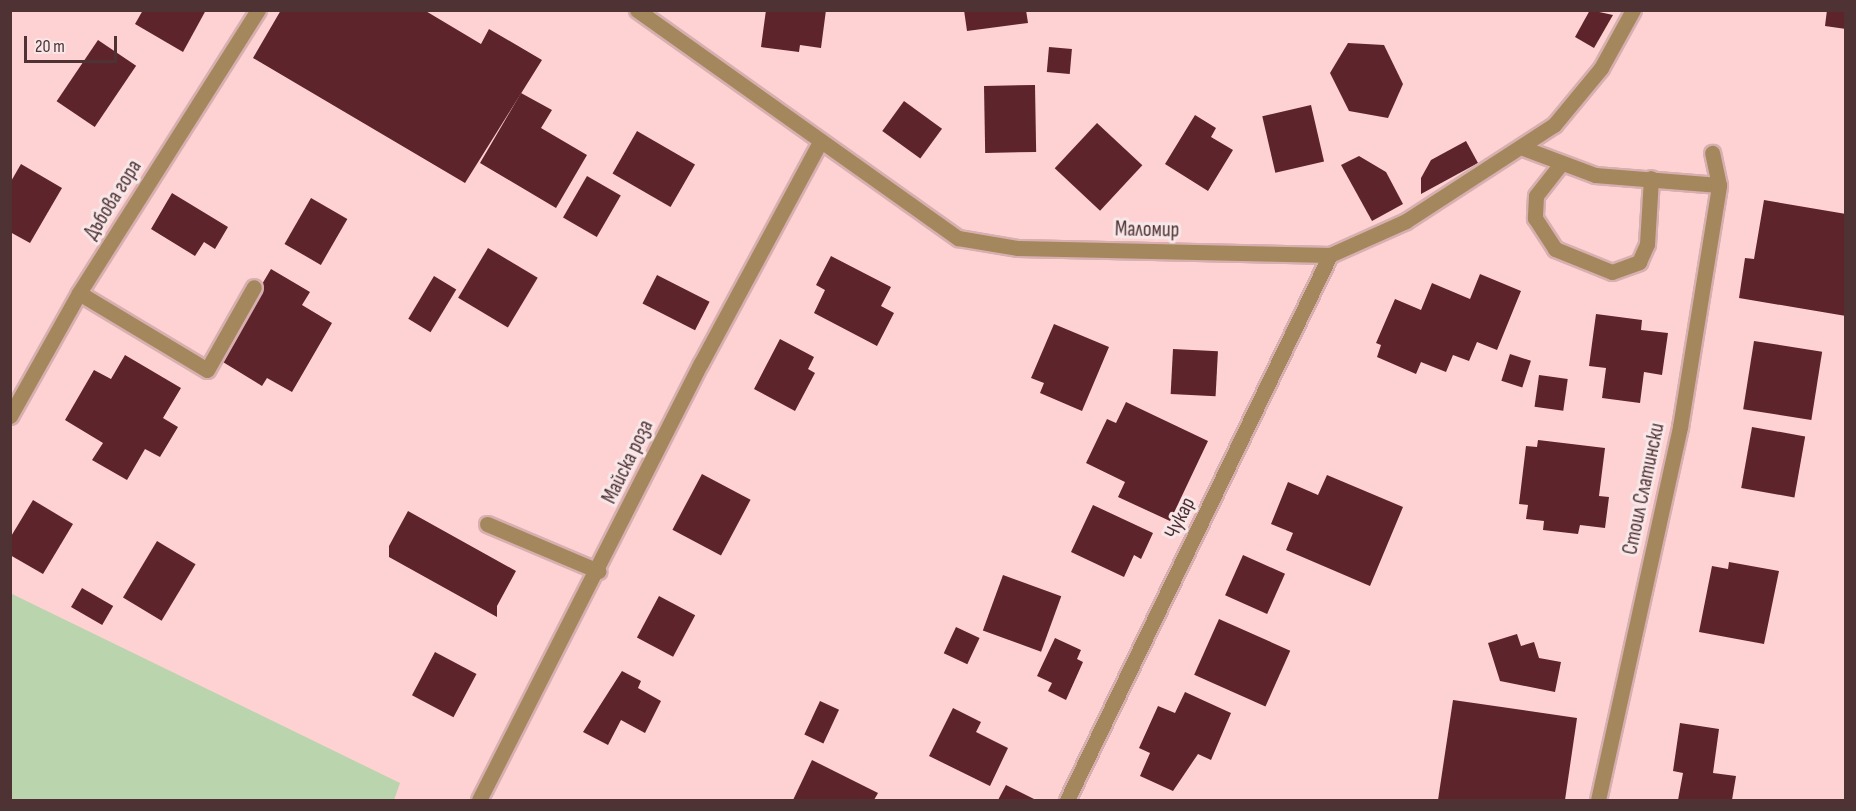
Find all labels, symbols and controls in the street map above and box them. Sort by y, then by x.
scale bar [27,24,120,62]
text: 20 m [35,36,65,57]
street label: Дъбова гора [79,156,147,244]
street label: Маломир [1115,217,1179,243]
street label: Майска роза [597,416,659,508]
street label: Стоил Слатински [1618,421,1670,557]
street label: Чукар [1159,493,1201,543]

